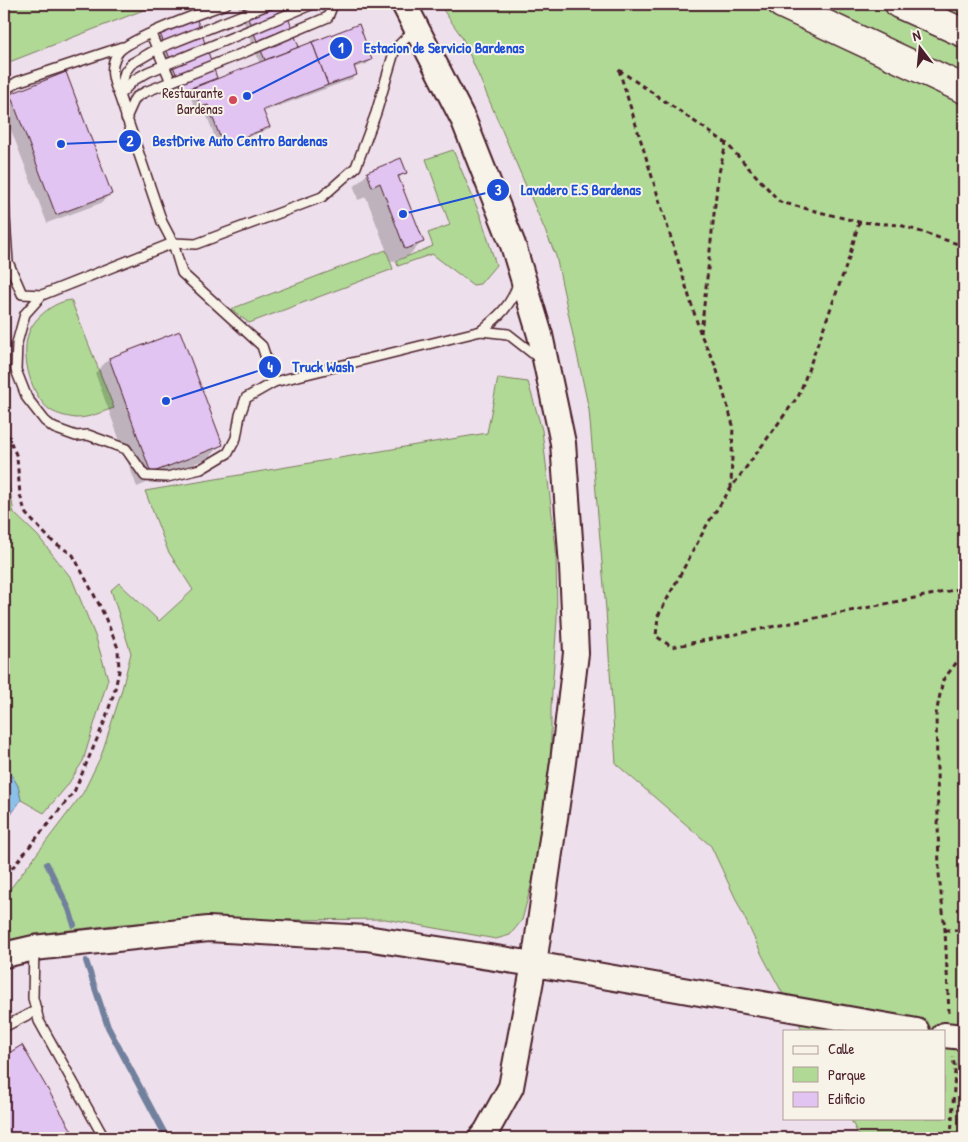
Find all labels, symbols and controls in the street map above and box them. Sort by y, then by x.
north arrow [896,22,946,72]
text: N [910,25,923,45]
callout: Estacion de Servicio Bardenas [329,33,534,63]
text: 1 [338,37,344,58]
text: Estacion de Servicio Bardenas [364,37,524,58]
place label: Restaurante Bardenas [162,83,223,118]
marker: Restaurante Bardenas [227,94,239,106]
callout: BestDrive Auto Centro Bardenas [117,126,338,156]
text: 2 [126,130,134,151]
text: BestDrive Auto Centro Bardenas [152,130,328,151]
callout: Lavadero E.S Bardenas [486,175,651,205]
text: 3 [495,179,502,200]
text: Lavadero E.S Bardenas [521,179,641,200]
callout: Truck Wash [257,352,364,382]
text: 4 [267,356,273,377]
text: Truck Wash [291,356,354,377]
legend [783,1030,946,1120]
text: Calle [828,1038,855,1059]
text: Parque [828,1064,866,1085]
text: Edificio [828,1088,865,1109]

